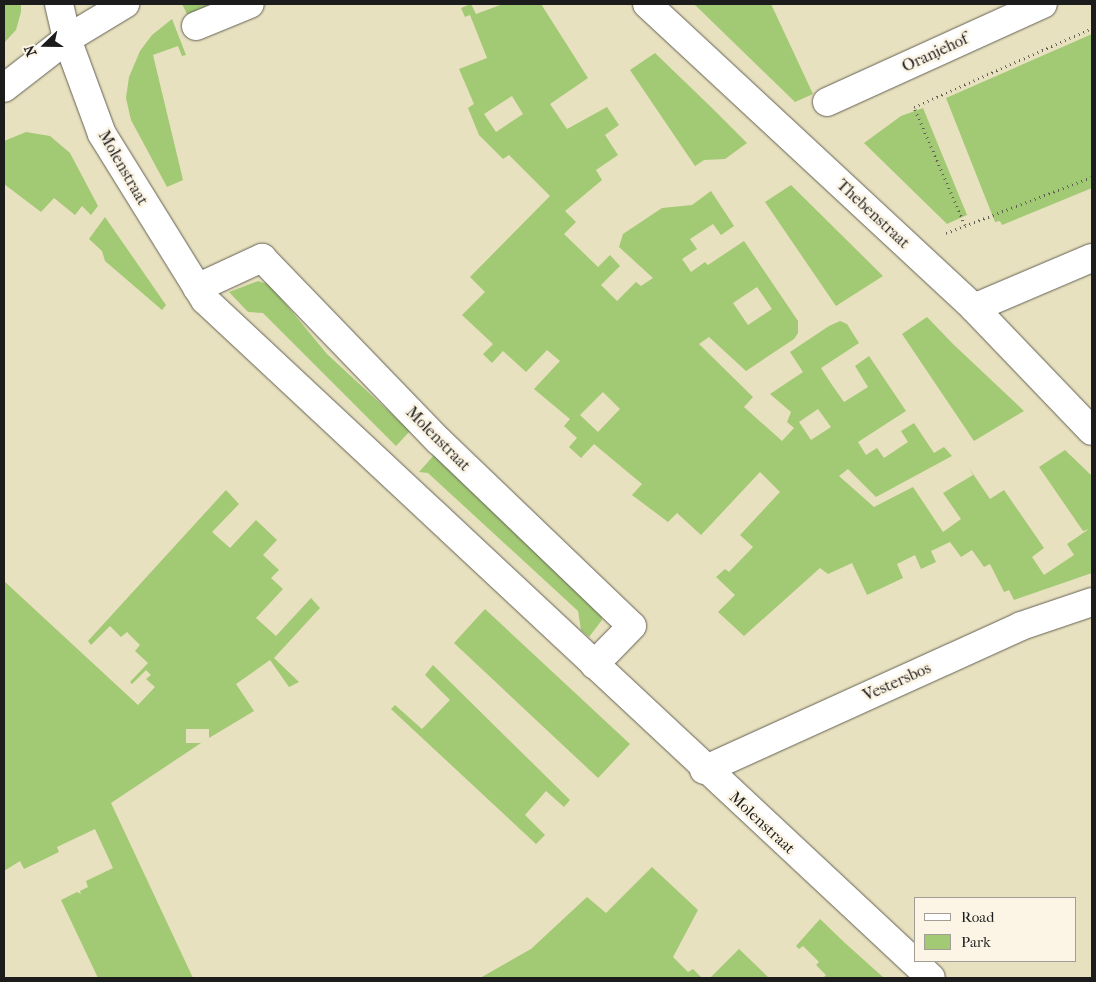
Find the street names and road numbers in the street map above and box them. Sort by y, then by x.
street label: Oranjehof [899,29,971,77]
street label: Molenstraat [94,127,152,209]
street label: Thebenstraat [833,175,913,253]
street label: Molenstraat [402,403,474,475]
street label: Vestersbos [860,659,934,705]
street label: Molenstraat [725,788,799,858]

